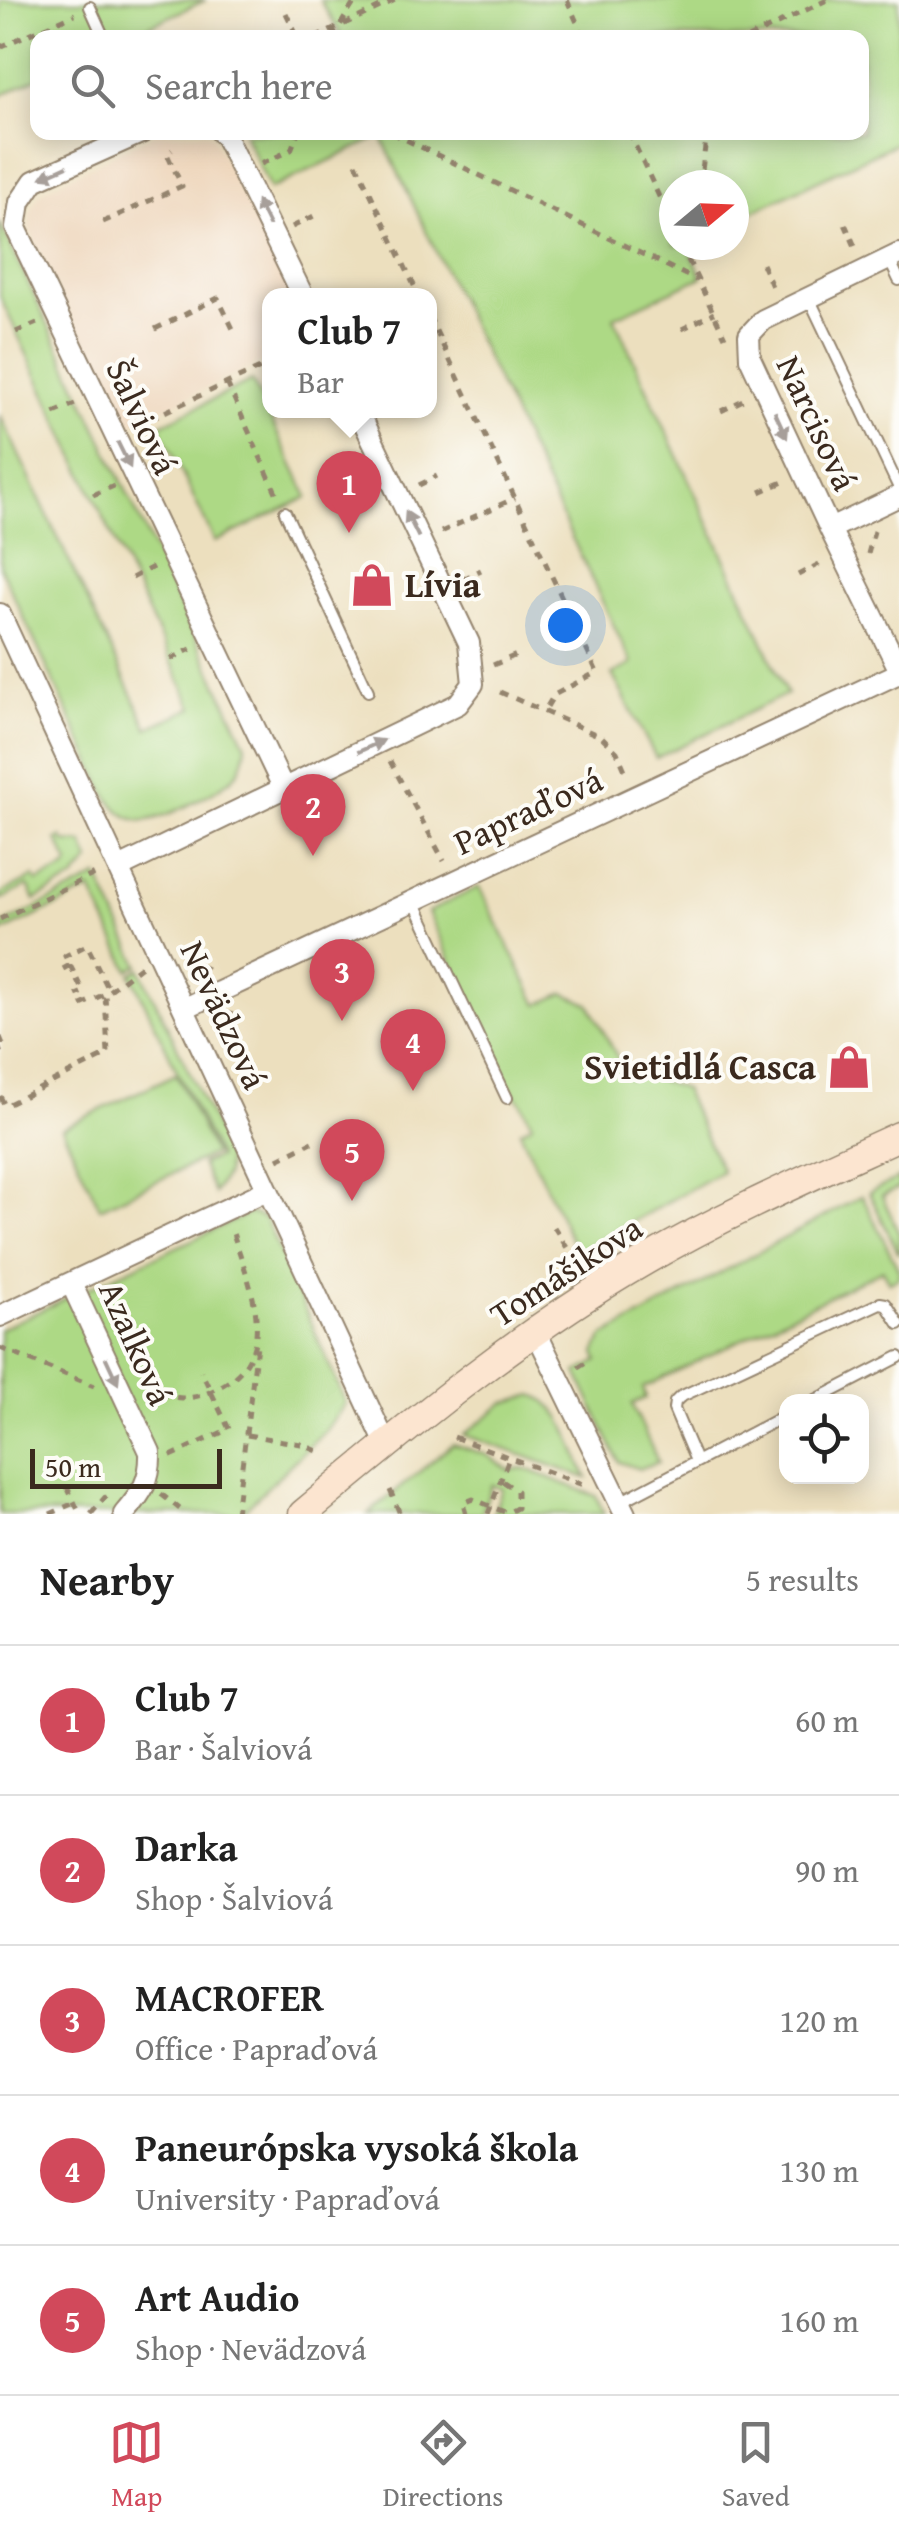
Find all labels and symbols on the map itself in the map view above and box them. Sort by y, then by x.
one-way arrow [39,164,69,180]
north arrow [659,170,749,260]
one-way arrow [255,198,272,227]
street label: Narcisová [764,347,871,499]
street label: Šalviová [94,351,192,483]
one-way arrow [773,411,790,440]
one-way arrow [116,441,133,470]
pin: 1 [316,450,382,533]
one-way arrow [403,509,420,538]
place label: Lívia [405,559,481,610]
shop icon: Lívia [348,561,396,609]
your location [540,600,591,651]
one-way arrow [356,738,386,754]
street label: Papraďová [445,754,611,867]
pin: 2 [280,774,346,856]
street label: Nevädzová [168,932,281,1098]
pin: 3 [310,938,374,1021]
pin: 4 [380,1008,446,1091]
place label: Svietidlá Casca [584,1041,816,1092]
shop icon: Svietidlá Casca [825,1043,873,1091]
pin: 5 [320,1118,384,1201]
street label: Tomášikova [480,1202,652,1339]
street label: Azalková [86,1273,187,1413]
one-way arrow [104,1356,120,1386]
scale bar [30,1444,222,1488]

